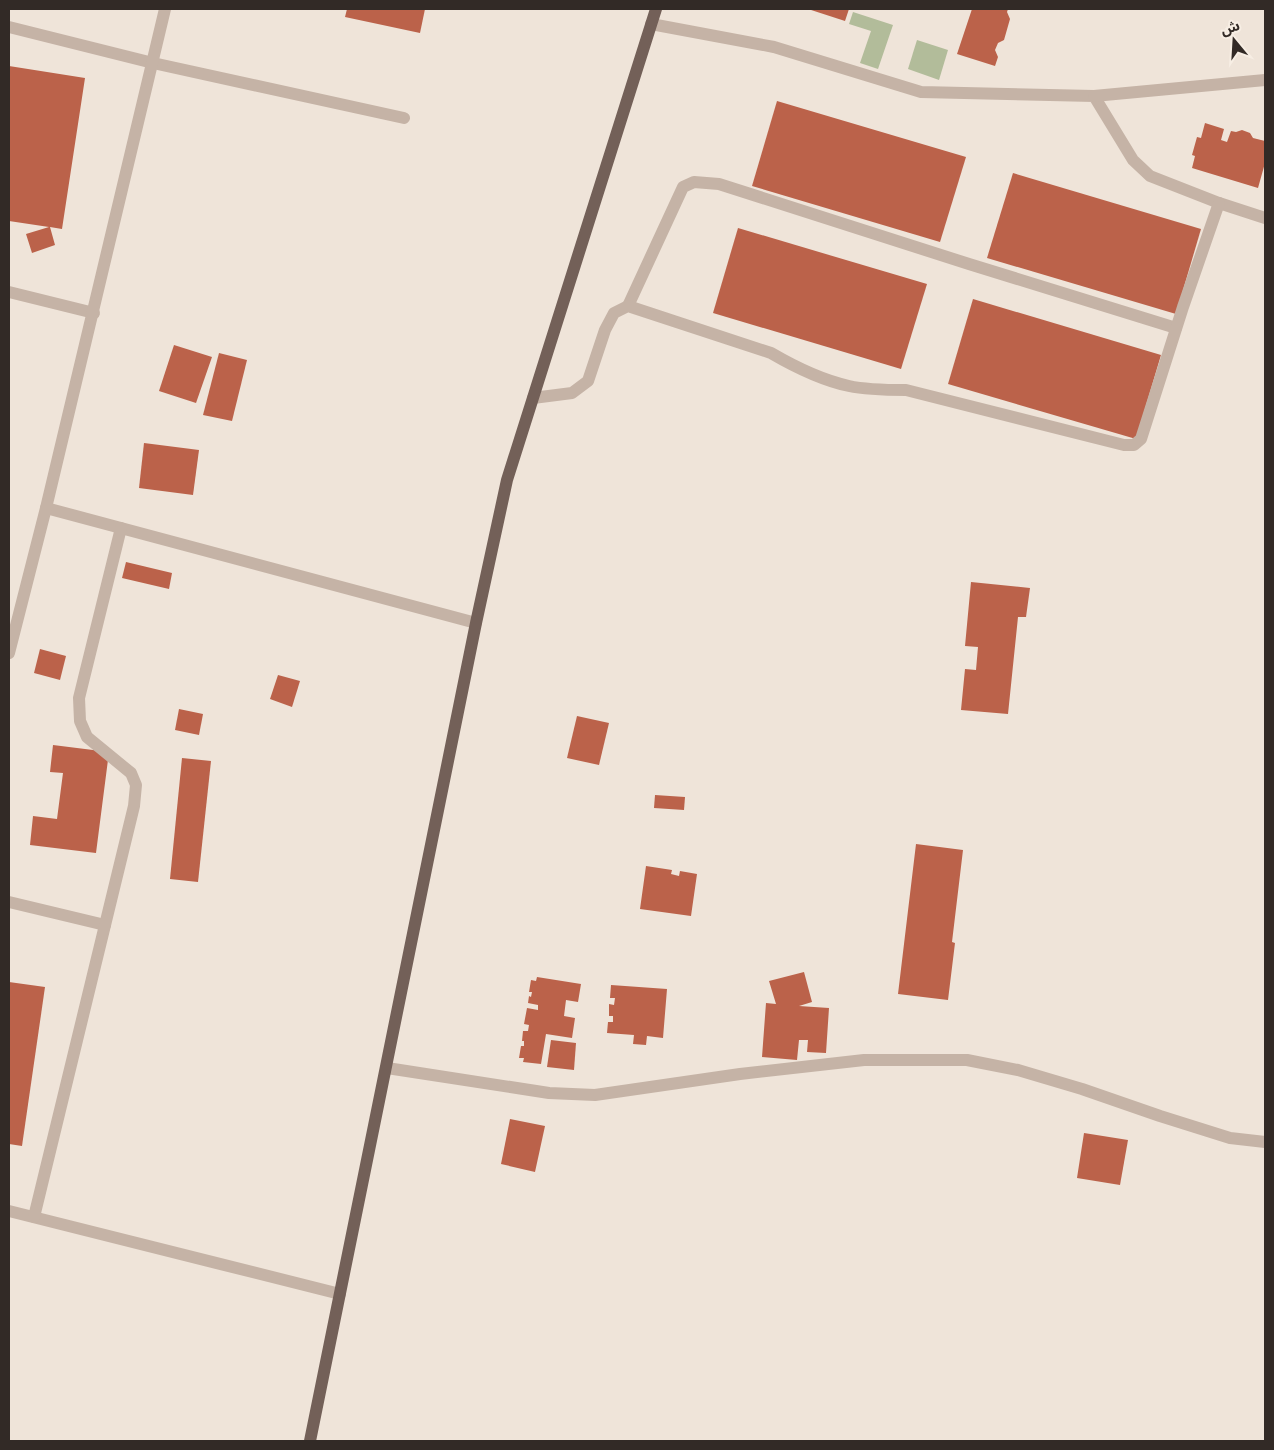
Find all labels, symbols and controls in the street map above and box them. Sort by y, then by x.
north arrow [1209,15,1259,65]
text: ش [1218,16,1242,39]

